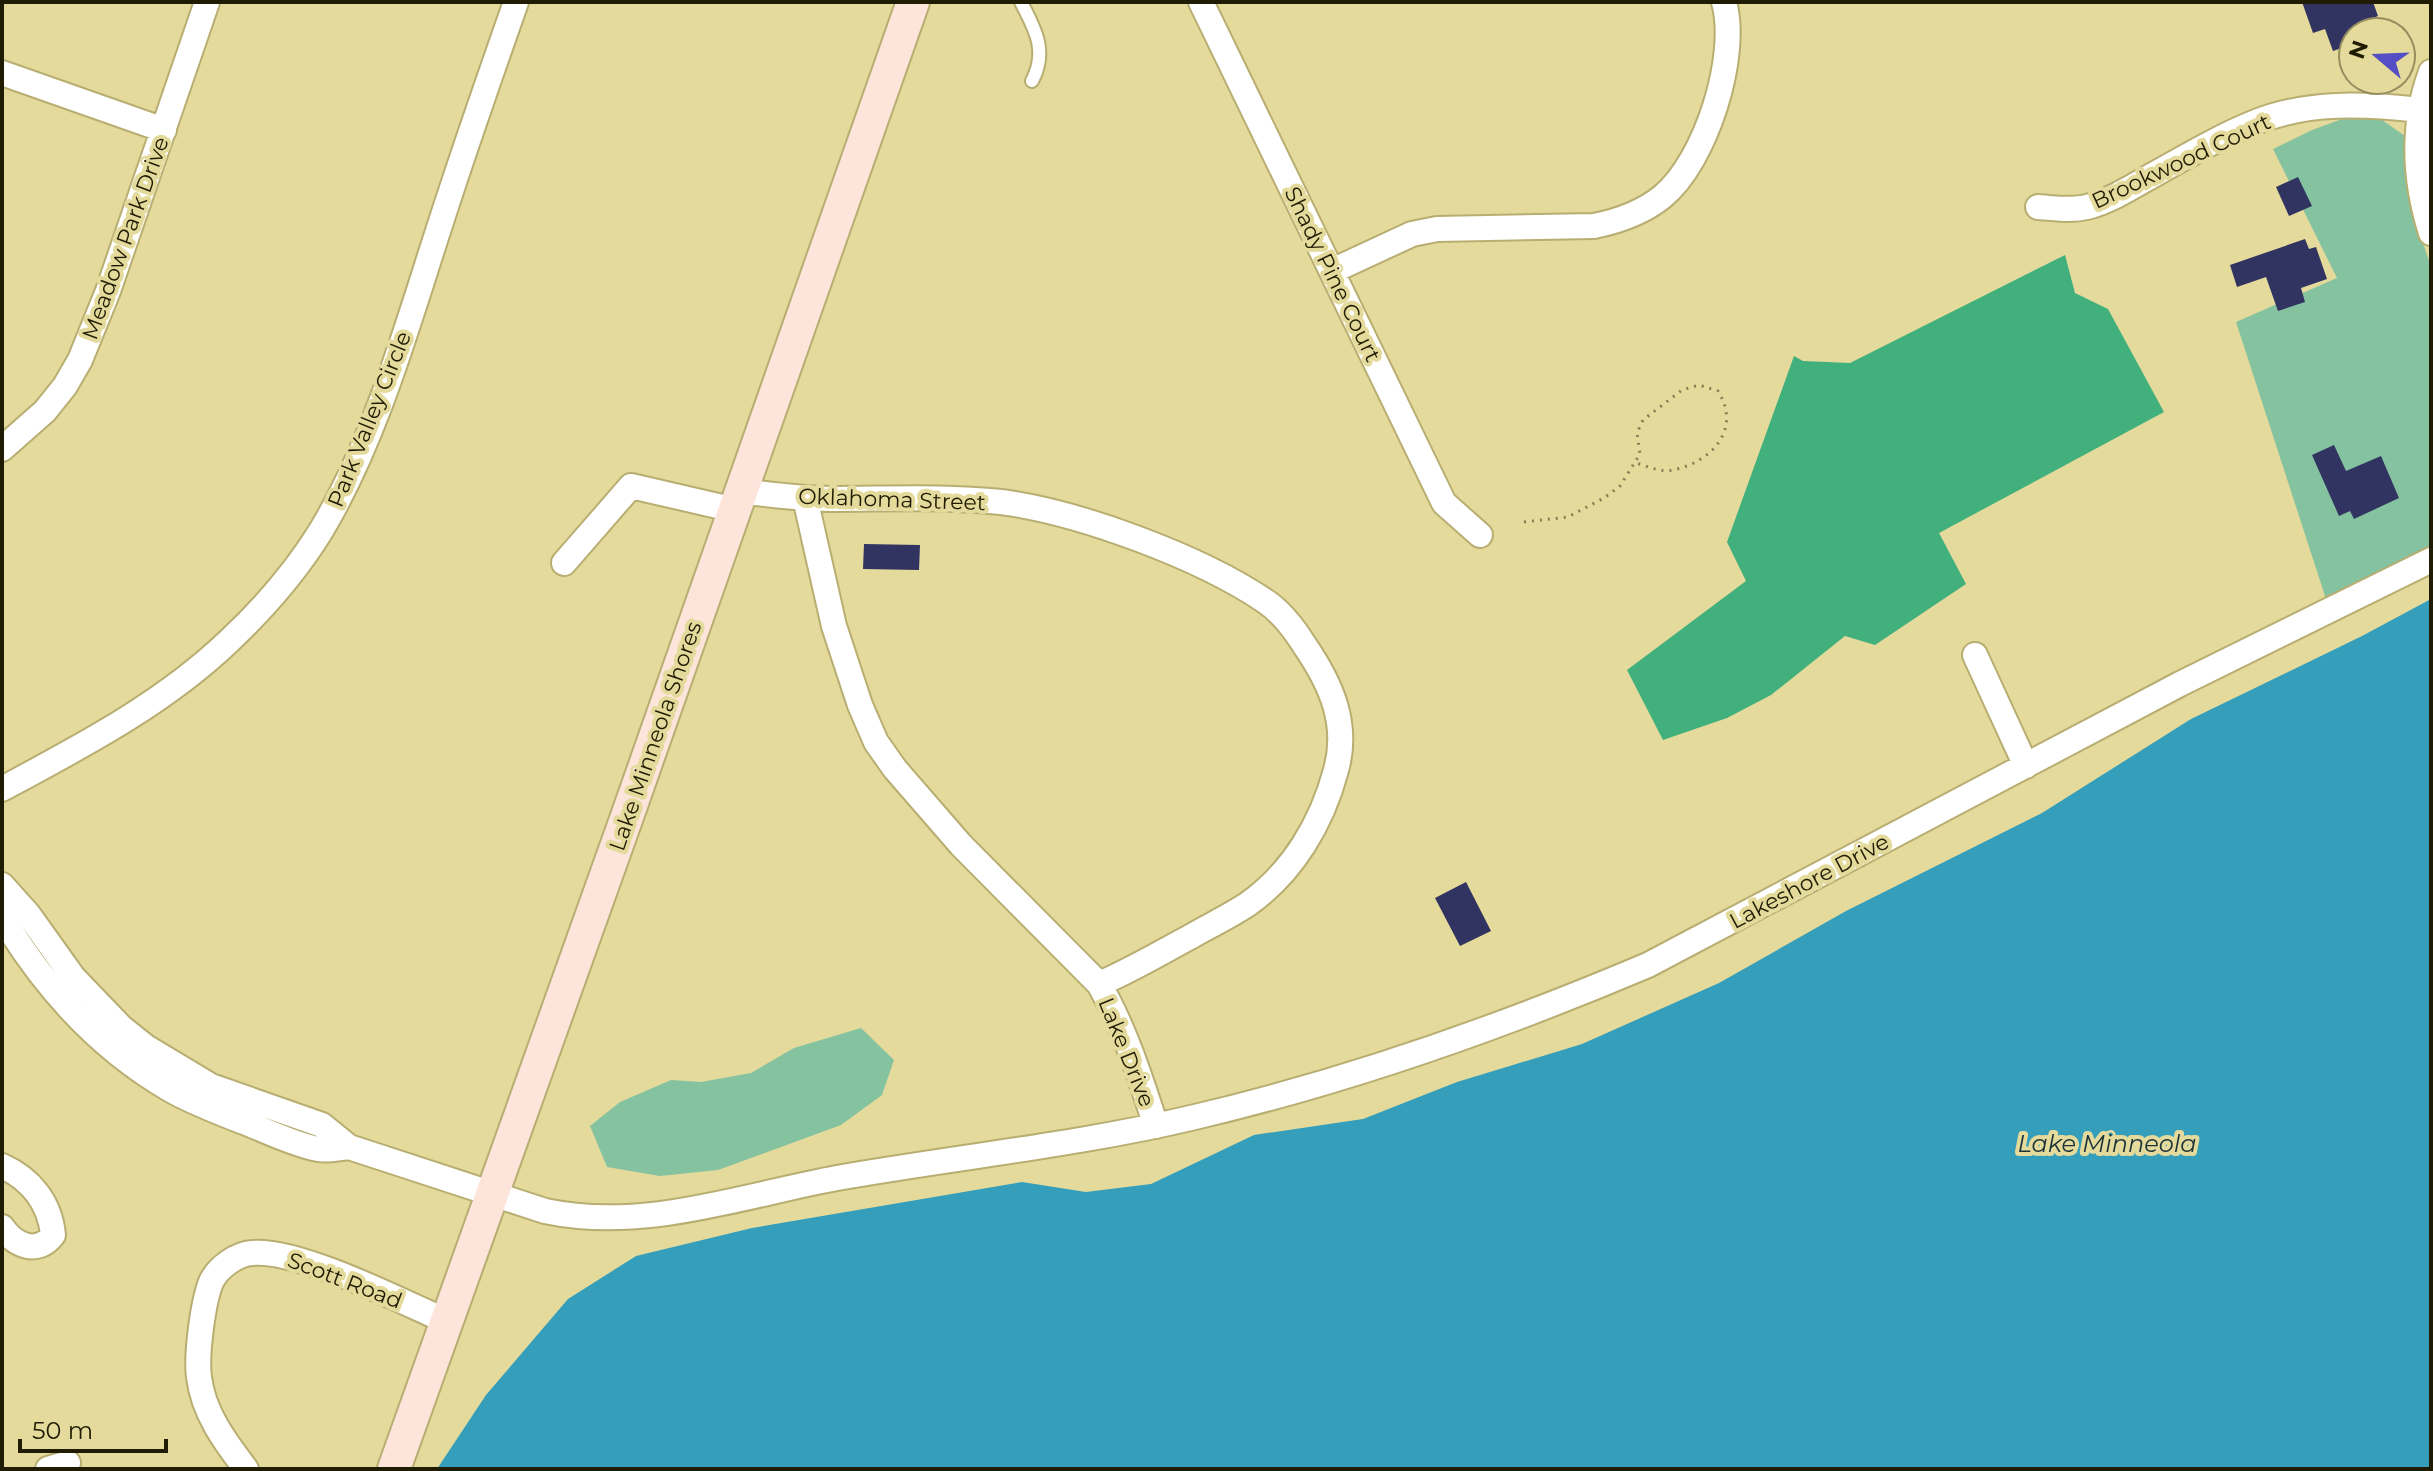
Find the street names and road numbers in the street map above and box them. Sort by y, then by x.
street label: Brookwood Court [2087,108,2275,215]
street label: Meadow Park Drive [76,133,175,343]
street label: Shady Pine Court [1278,182,1387,366]
street label: Park Valley Circle [322,327,417,511]
street label: Oklahoma Street [798,483,986,516]
street label: Lake Minneola Shores [603,618,708,854]
street label: Lakeshore Drive [1725,828,1894,935]
street label: Lake Drive [1092,994,1161,1111]
street label: Scott Road [284,1246,406,1315]

